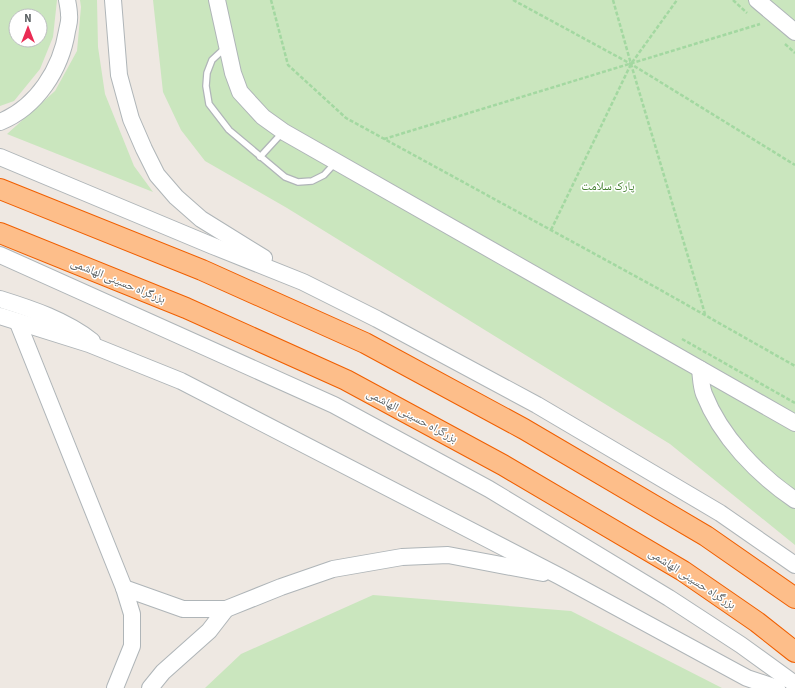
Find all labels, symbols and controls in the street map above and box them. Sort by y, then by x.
north arrow [8,8,48,48]
text: N [24,11,32,26]
park label: پارک سلامت [581,178,635,195]
street label: بزرگراه حسینی الهاشمی [68,254,168,308]
street label: بزرگراه حسینی الهاشمی [363,385,461,447]
street label: بزرگراه حسینی الهاشمی [645,544,739,614]

